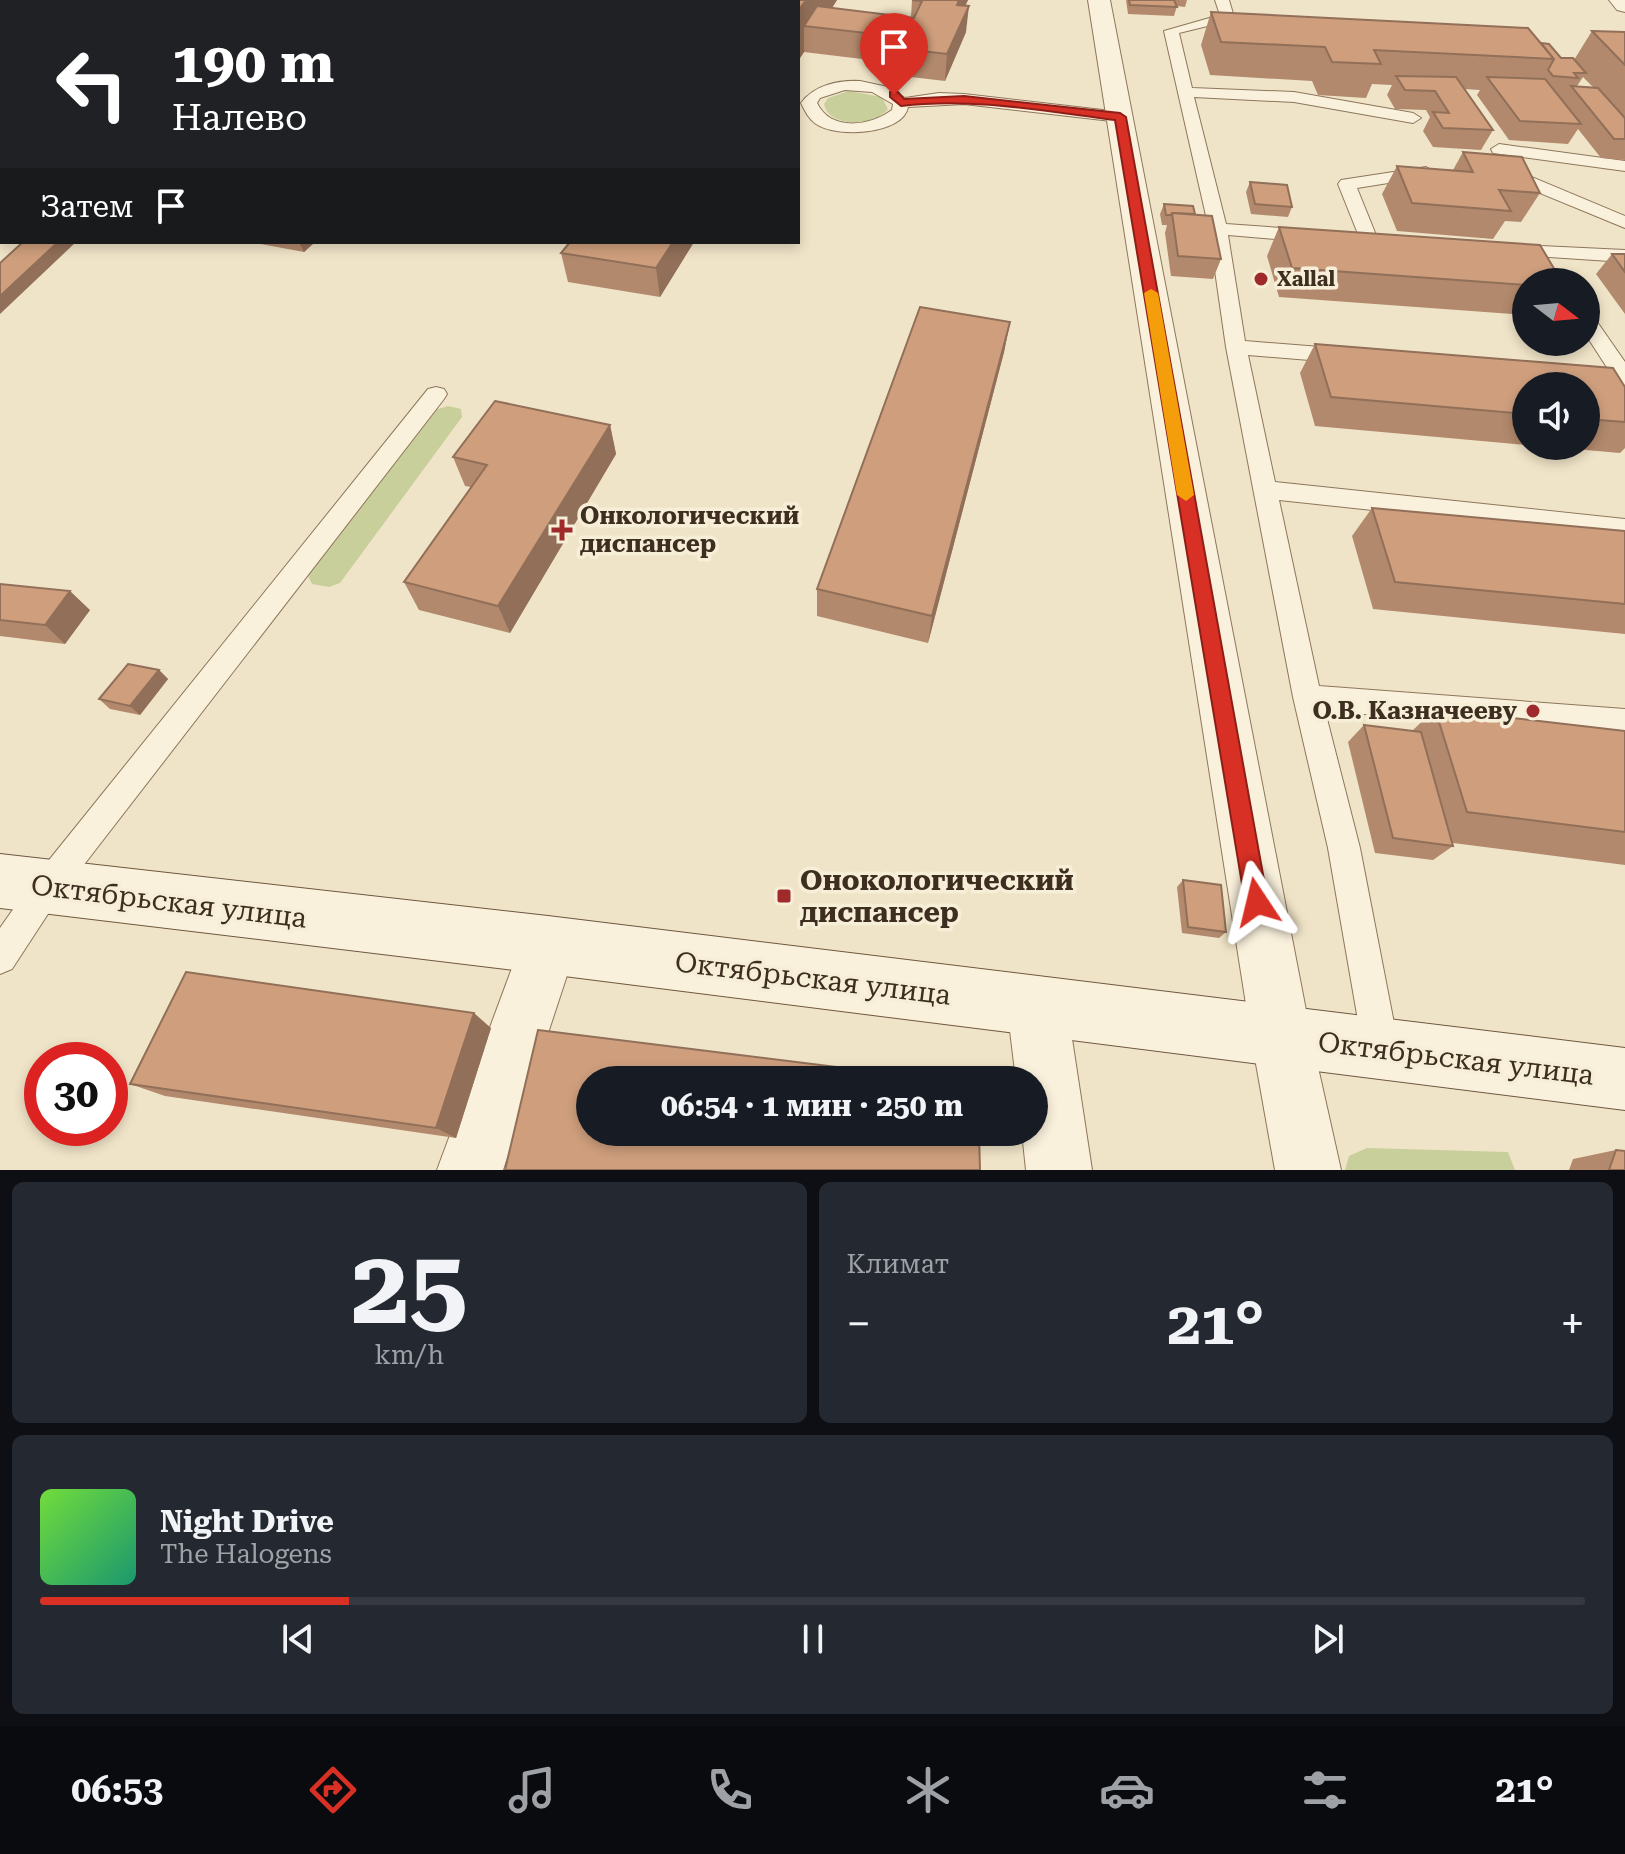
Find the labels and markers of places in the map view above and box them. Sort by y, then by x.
pin [860,13,928,95]
place label: Xallal [1277,267,1335,291]
marker: Xallal [1252,270,1270,288]
place label: Онкологический диспансер [580,502,799,558]
marker: Онкологический диспансер [551,519,573,541]
place label: О.В. Казначееву [1313,697,1517,725]
marker: О.В. Казначееву [1524,702,1542,720]
place label: Онокологический диспансер [800,864,1074,929]
marker: Онокологический диспансер [775,887,793,905]

